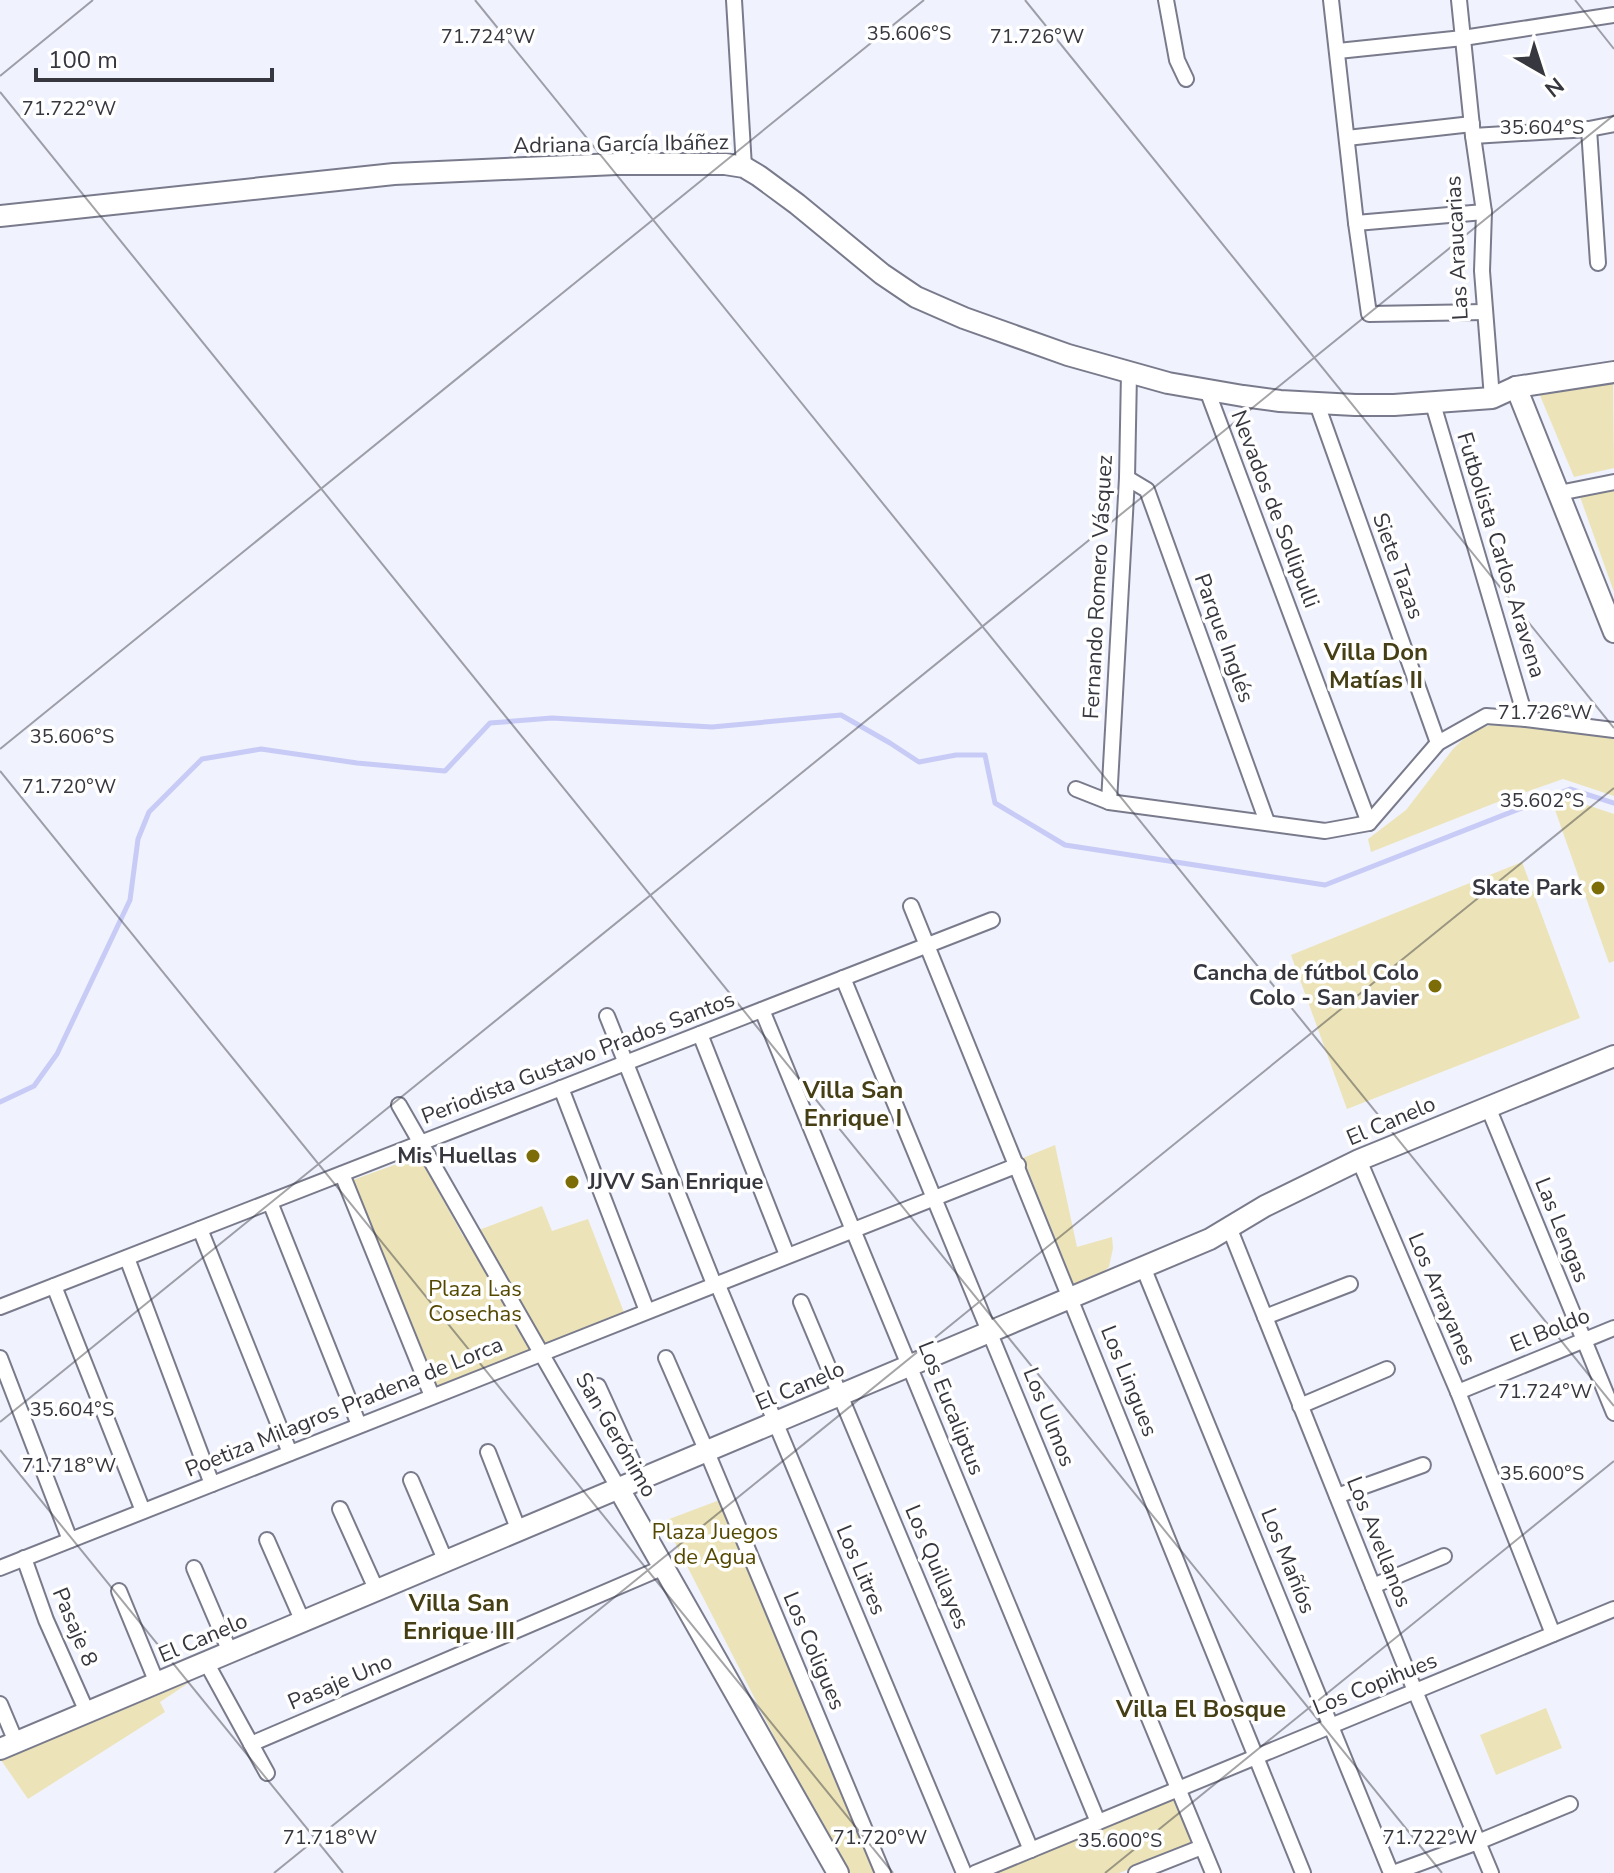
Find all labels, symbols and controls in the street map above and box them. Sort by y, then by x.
text: 35.606°S [867,20,951,47]
text: 71.724°W [441,23,535,50]
text: 71.726°W [990,23,1084,50]
scale bar [36,32,272,82]
north arrow [1502,32,1582,112]
text: 100 m [48,44,118,76]
text: N [1538,70,1570,104]
text: 71.722°W [22,95,116,122]
text: 35.604°S [1500,114,1584,141]
street label: Adriana García Ibáñez [513,127,729,161]
street label: Las Araucarias [1438,175,1476,321]
street label: Nevados de Sollipulli [1223,406,1327,612]
street label: Futbolista Carlos Aravena [1449,429,1553,681]
street label: Fernando Romero Vásquez [1076,454,1120,720]
street label: Siete Tazas [1365,509,1431,623]
street label: Parque Inglés [1187,569,1261,707]
district label: Villa Don Matías II [1323,636,1428,696]
text: 71.726°W [1498,699,1592,726]
text: 35.606°S [30,723,114,750]
text: 71.720°W [22,773,116,800]
text: 35.602°S [1500,787,1584,814]
place label: Skate Park [1472,873,1583,903]
marker: Skate Park [1589,879,1607,897]
place label: Cancha de fútbol Colo Colo - San Javier [1193,958,1419,1013]
marker: Cancha de fútbol Colo Colo - San Javier [1426,977,1444,995]
street label: Periodista Gustavo Prados Santos [417,984,739,1132]
district label: Villa San Enrique I [802,1074,903,1134]
street label: El Canelo [1342,1089,1440,1153]
place label: Mis Huellas [397,1141,517,1171]
marker: Mis Huellas [524,1147,542,1165]
place label: JJVV San Enrique [587,1167,763,1197]
marker: JJVV San Enrique [563,1173,581,1191]
street label: Las Lengas [1527,1173,1597,1287]
street label: Los Arrayanes [1401,1228,1483,1370]
park label: Plaza Las Cosechas [428,1274,522,1329]
street label: El Boldo [1506,1300,1594,1360]
street label: Los Lingues [1093,1321,1165,1441]
street label: Poetiza Milagros Pradena de Lorca [181,1329,507,1485]
street label: Los Eucaliptus [910,1336,992,1480]
street label: El Canelo [751,1354,849,1418]
street label: Los Ulmos [1016,1363,1082,1471]
street label: San Gerónimo [568,1367,664,1503]
text: 71.724°W [1498,1378,1592,1405]
text: 35.604°S [30,1396,114,1423]
text: 71.718°W [22,1452,116,1479]
text: 35.600°S [1500,1460,1584,1487]
street label: Los Avellanos [1339,1472,1419,1612]
street label: Los Quillayes [897,1500,977,1634]
street label: Los Mañíos [1253,1504,1323,1618]
park label: Plaza Juegos de Agua [652,1517,778,1572]
street label: Los Litres [829,1520,893,1620]
street label: Pasaje 8 [45,1583,105,1671]
district label: Villa San Enrique III [403,1587,515,1647]
street label: Los Coligues [776,1587,852,1715]
street label: El Canelo [154,1606,252,1670]
street label: Los Copihues [1308,1645,1442,1723]
street label: Pasaje Uno [283,1647,397,1717]
district label: Villa El Bosque [1115,1693,1286,1725]
text: 71.718°W [283,1824,377,1851]
text: 71.720°W [833,1824,927,1851]
text: 71.722°W [1383,1824,1477,1851]
text: 35.600°S [1078,1827,1162,1854]

